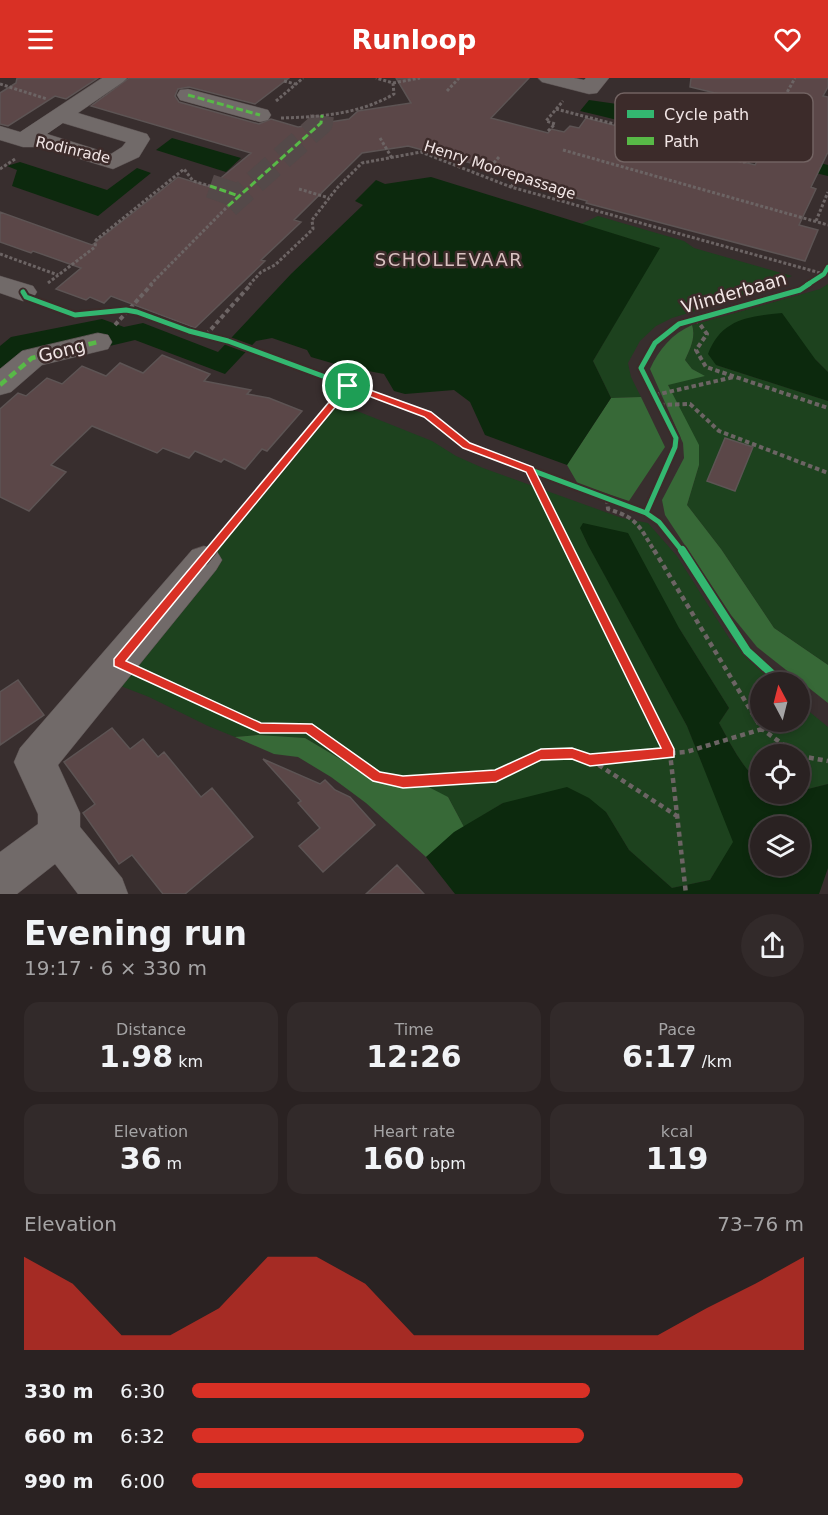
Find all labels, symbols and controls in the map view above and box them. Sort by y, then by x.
icon: menu [24,23,57,56]
icon: heart [771,23,804,56]
text: Runloop [352,24,476,55]
legend [615,93,813,162]
text: Cycle path [664,105,749,124]
text: Path [664,132,699,151]
street label: Rodinrade [34,133,112,167]
street label: Henry Moorepassage [422,137,578,203]
district label: SCHOLLEVAAR [375,249,523,270]
street label: Vlinderbaan [679,267,789,318]
street label: Gong [36,335,88,366]
pin [322,360,373,411]
icon: arrive [331,369,364,402]
north arrow [750,672,810,732]
map controls [750,672,810,876]
button: locate [750,744,810,804]
button: layers [750,816,810,876]
text: Evening run [24,914,247,953]
button: share [741,914,804,977]
text: 19:17 · 6 × 330 m [24,956,207,980]
text: Distance [116,1020,186,1039]
text: Time [394,1020,434,1039]
text: Pace [658,1020,696,1039]
text: 1.98 [99,1039,173,1074]
text: 12:26 [366,1039,462,1074]
text: 6:17 [622,1039,697,1074]
text: km [173,1052,203,1071]
text: /km [697,1052,732,1071]
text: Elevation [114,1122,188,1141]
text: Heart rate [373,1122,455,1141]
text: kcal [661,1122,693,1141]
text: 36 [120,1141,162,1176]
text: 160 [362,1141,425,1176]
text: 119 [646,1141,708,1176]
text: m [162,1154,182,1173]
text: bpm [425,1154,466,1173]
text: Elevation [24,1212,117,1236]
text: 73–76 m [717,1212,804,1236]
text: 330 m [24,1379,94,1403]
text: 6:30 [120,1379,165,1403]
text: 660 m [24,1424,94,1448]
text: 6:32 [120,1424,165,1448]
text: 990 m [24,1469,94,1493]
text: 6:00 [120,1469,165,1493]

